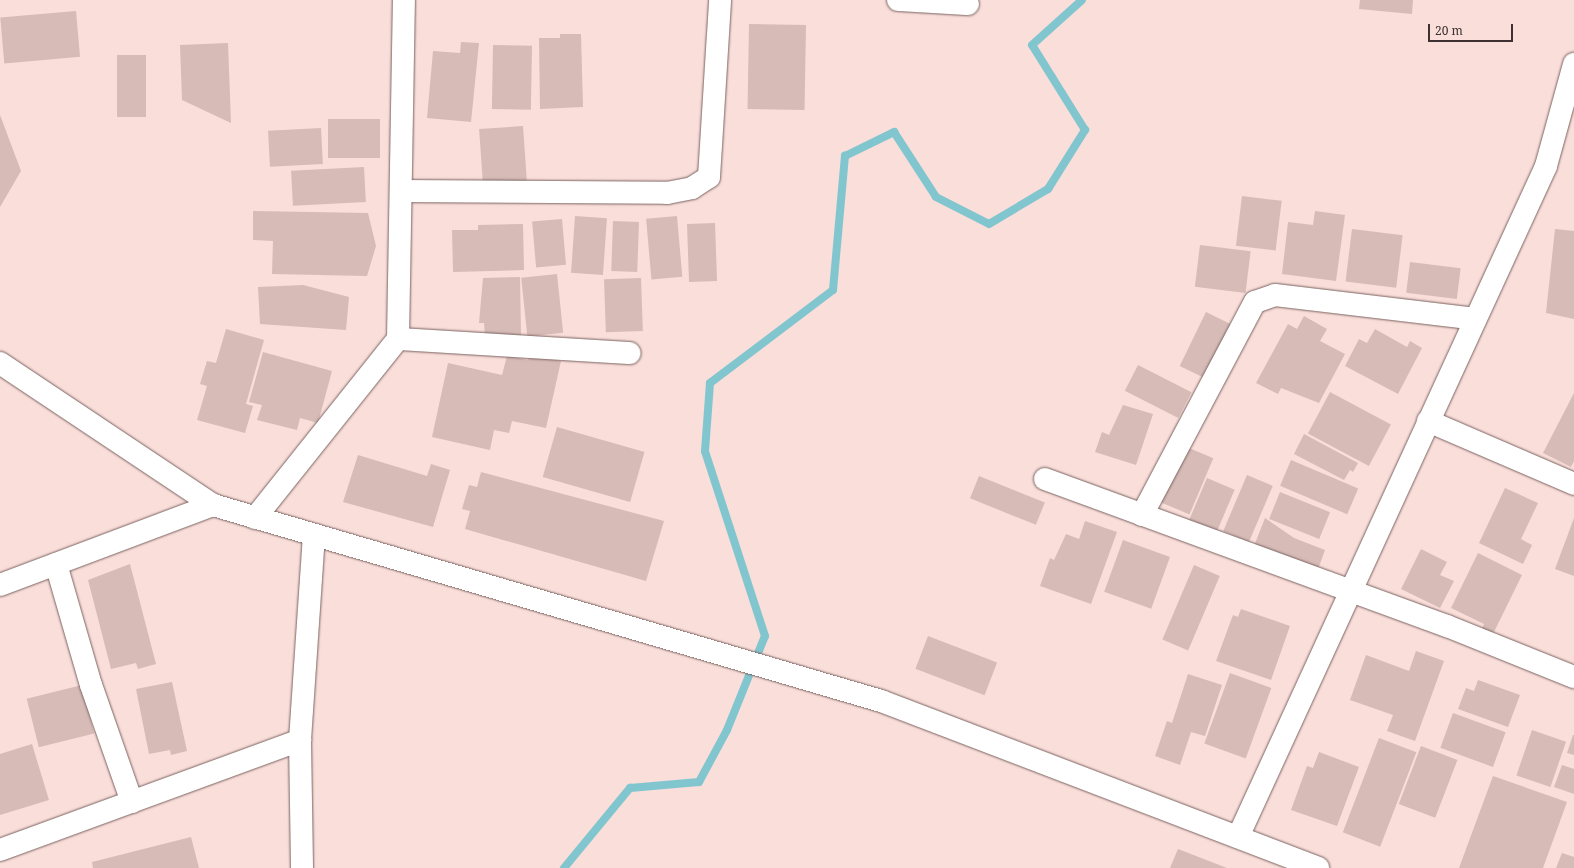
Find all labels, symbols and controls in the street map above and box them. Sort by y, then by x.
scale bar [1430,16,1515,42]
text: 20 m [1435,22,1463,39]

